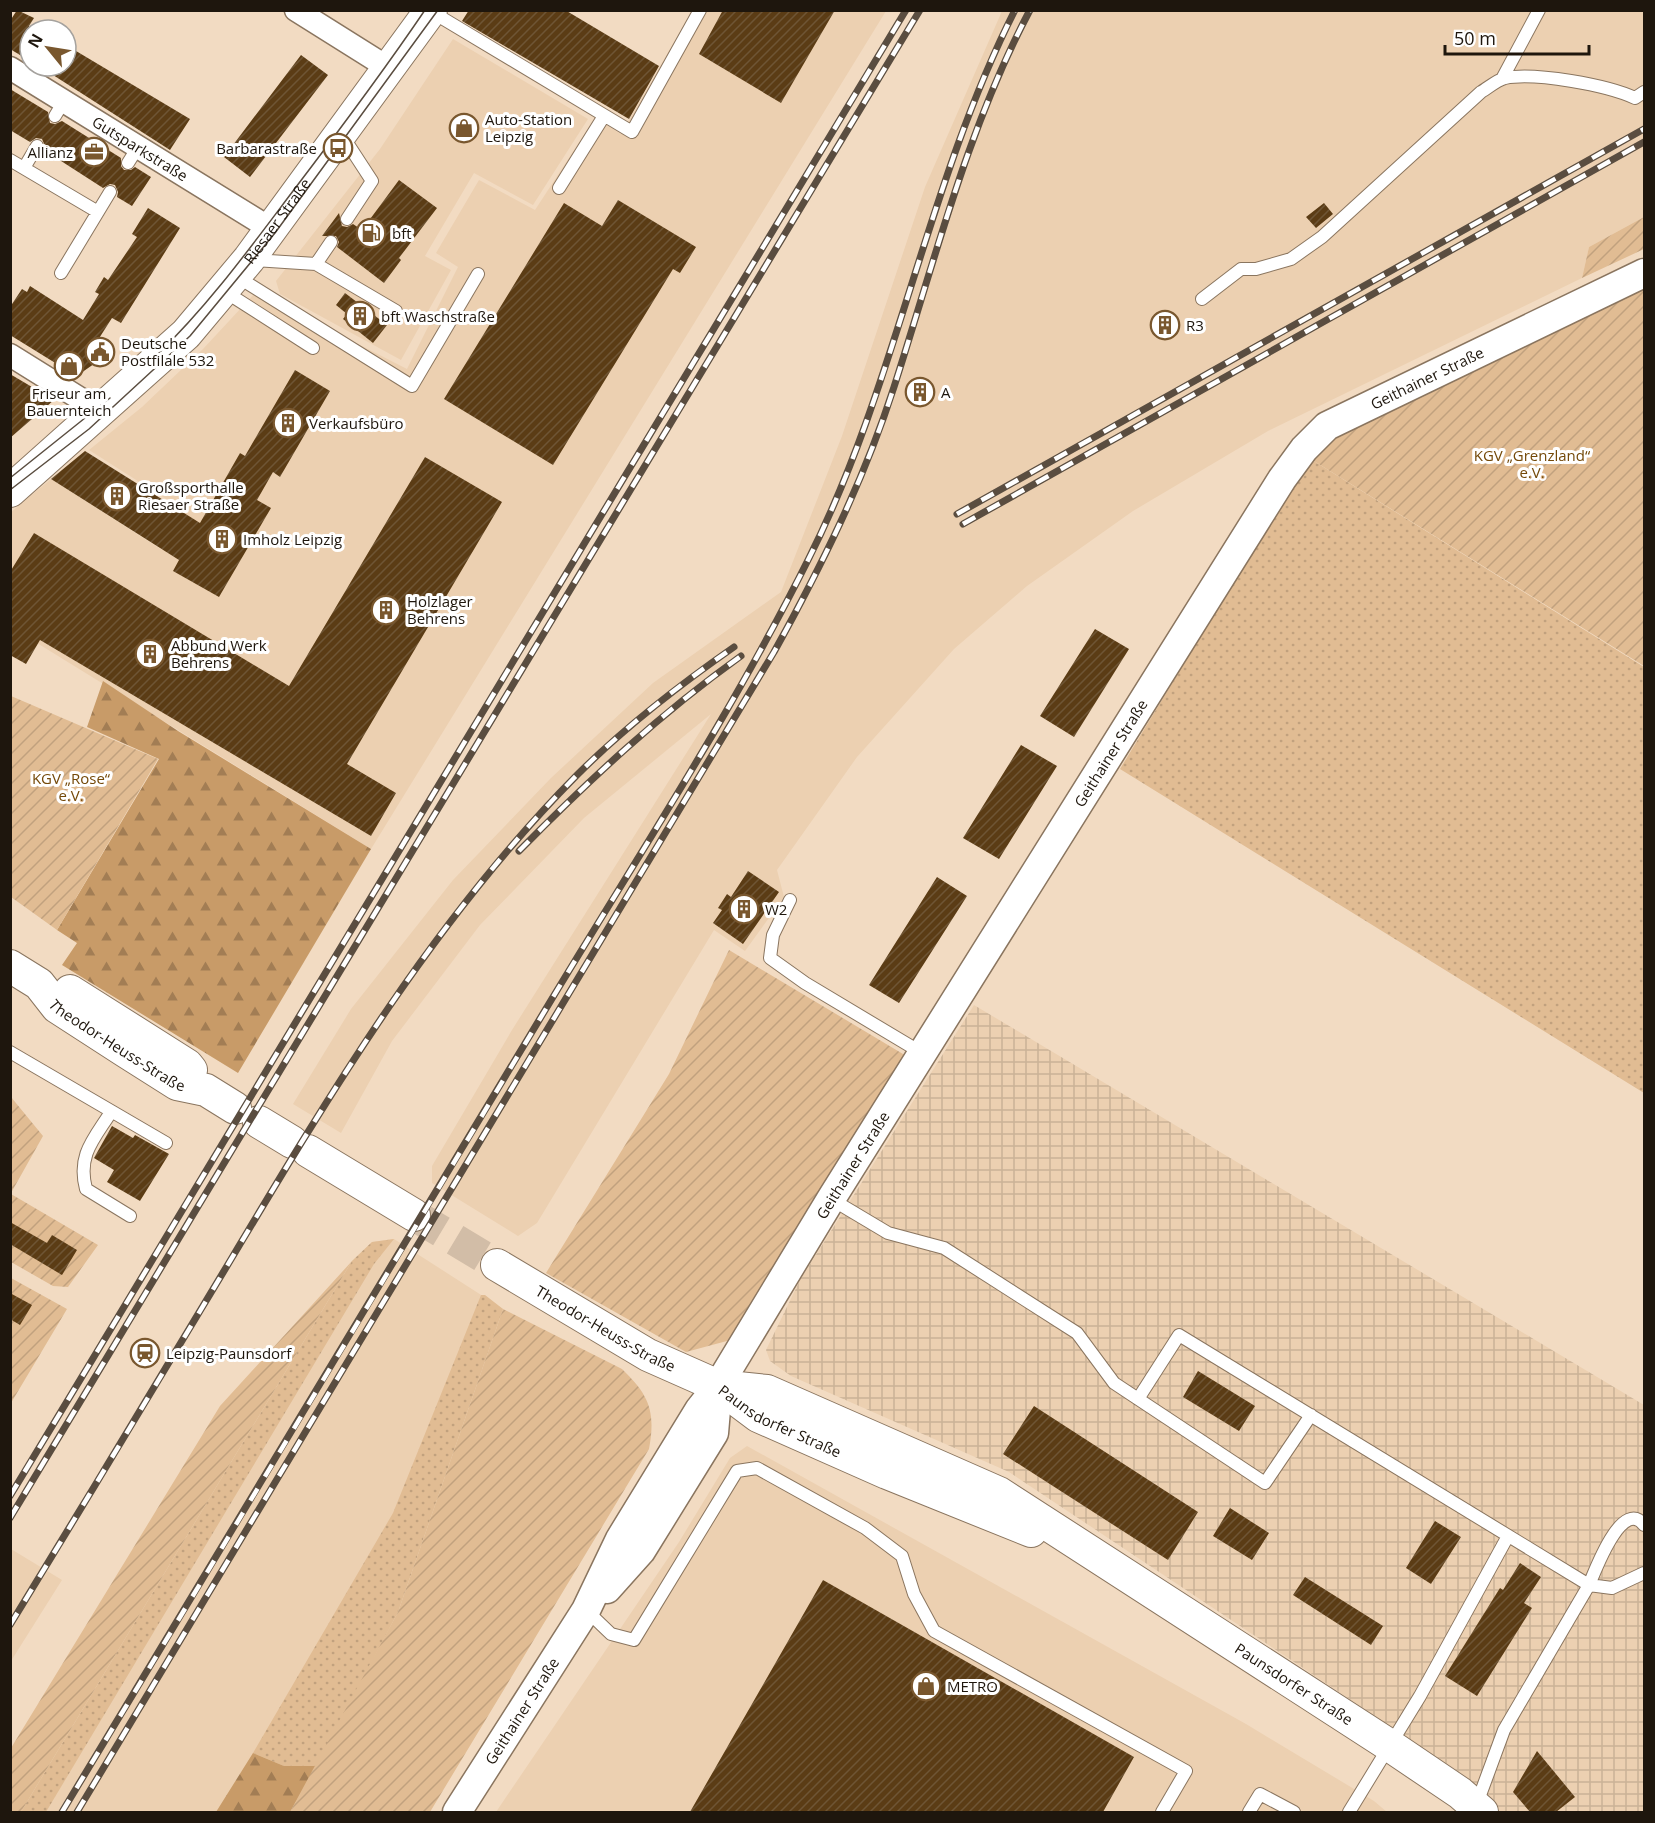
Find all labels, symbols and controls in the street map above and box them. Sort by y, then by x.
north arrow [18,18,78,78]
scale bar [1445,18,1589,56]
text: 50 m [1454,26,1496,50]
text: N [22,29,48,52]
place label: Auto-Station Leipzig [485,109,572,146]
street label: Gutsparkstraße [89,111,192,185]
shop icon: Auto-Station Leipzig [448,112,480,144]
bus stop icon: Barbarastraße [322,132,354,164]
office icon: Allianz [78,136,110,168]
place label: Barbarastraße [216,138,317,158]
place label: Allianz [28,142,73,162]
street label: Riesaer Straße [239,174,315,268]
fuel station icon: bft [355,217,387,249]
place label: bft [392,223,412,243]
building icon: bft Waschstraße [344,300,376,332]
place label: bft Waschstraße [381,306,495,326]
building icon: R3 [1149,309,1181,341]
place label: R3 [1186,315,1204,335]
place label: Deutsche Postfilale 532 [121,333,214,370]
public building icon: Deutsche Postfilale 532 [84,336,116,368]
street label: Geithainer Straße [1367,342,1487,414]
shop icon: Friseur am Bauernteich [53,350,85,382]
building icon: A [904,376,936,408]
place label: A [941,382,951,402]
place label: Friseur am Bauernteich [27,383,111,420]
building icon: Verkaufsbüro [272,407,304,439]
place label: Verkaufsbüro [309,413,404,433]
park label: KGV „Grenzland“ e.V. [1474,445,1591,482]
place label: Großsporthalle Riesaer Straße [138,477,244,514]
building icon: Großsporthalle Riesaer Straße [101,480,133,512]
building icon: Imholz Leipzig [206,523,238,555]
place label: Imholz Leipzig [243,529,342,549]
place label: Holzlager Behrens [407,591,473,628]
building icon: Holzlager Behrens [370,594,402,626]
place label: Abbund Werk Behrens [171,635,267,672]
building icon: Abbund Werk Behrens [134,638,166,670]
street label: Geithainer Straße [1069,695,1152,811]
park label: KGV „Rose“ e.V. [32,768,111,805]
building icon: W2 [728,893,760,925]
place label: W2 [765,899,787,919]
street label: Theodor-Heuss-Straße [45,995,187,1095]
street label: Geithainer Straße [811,1107,894,1223]
street label: Theodor-Heuss-Straße [532,1281,679,1376]
station icon: Leipzig-Paunsdorf [129,1337,161,1369]
place label: Leipzig-Paunsdorf [166,1343,292,1363]
street label: Paunsdorfer Straße [715,1380,844,1462]
street label: Paunsdorfer Straße [1231,1638,1357,1729]
street label: Geithainer Straße [480,1653,563,1768]
shop icon: METRO [910,1670,942,1702]
place label: METRO [947,1676,998,1696]

